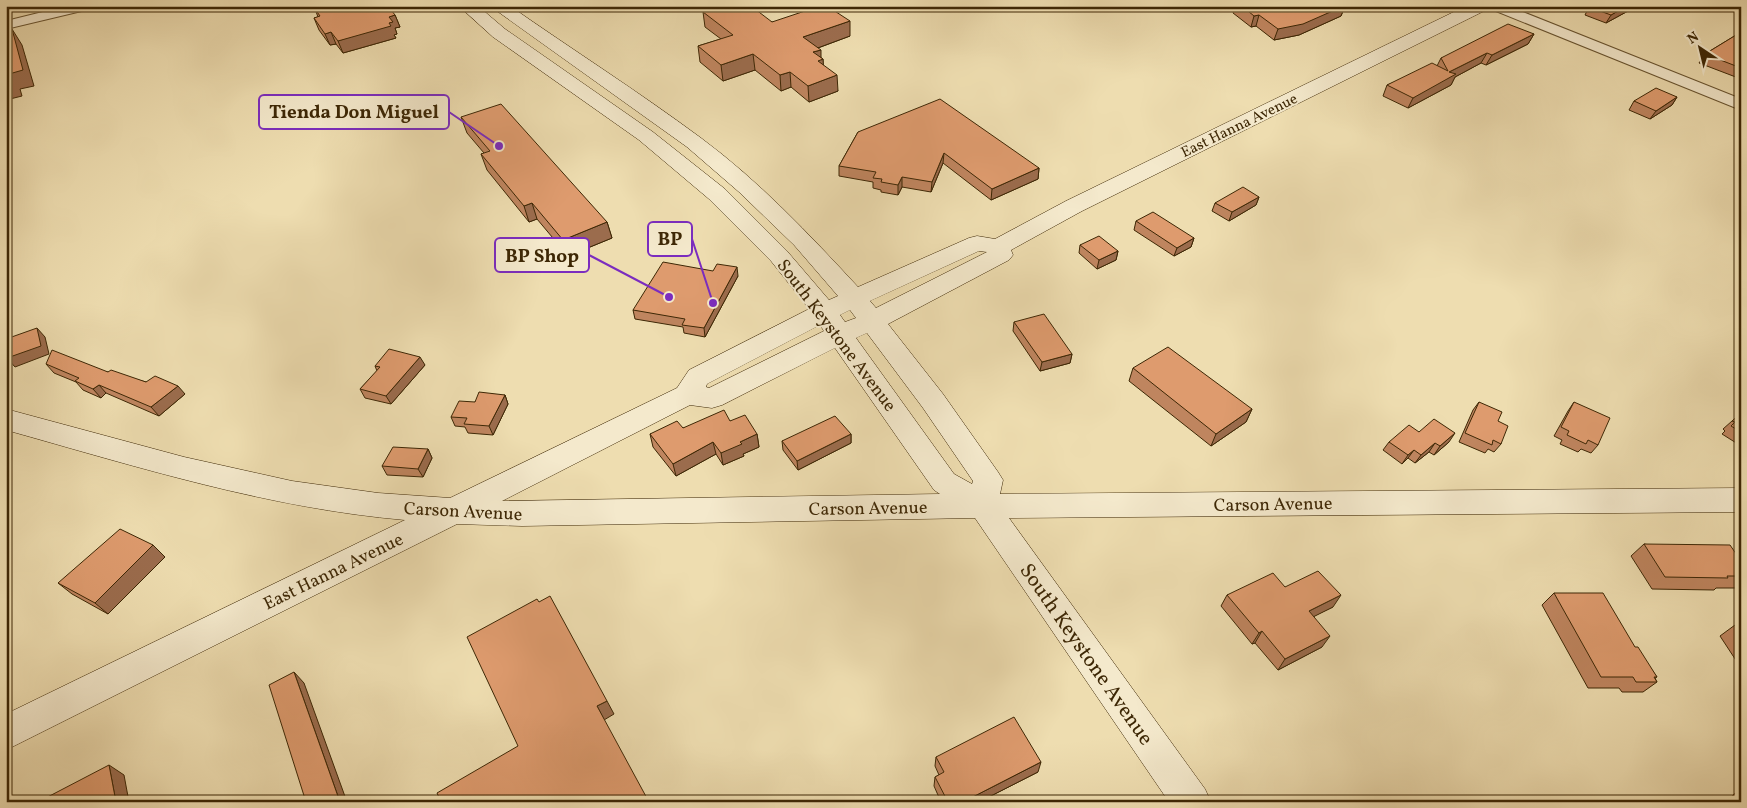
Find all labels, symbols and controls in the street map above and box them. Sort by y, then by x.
north arrow [1674,22,1724,72]
text: N [1684,28,1703,49]
street label: East Hanna Avenue [1178,89,1302,164]
callout: Tienda Don Miguel [259,95,449,129]
text: Tienda Don Miguel [269,100,439,126]
callout: BP [648,222,692,256]
text: BP [658,227,682,253]
callout: BP Shop [495,238,589,272]
text: BP Shop [505,244,579,270]
street label: South Keystone Avenue [770,254,901,417]
street label: Carson Avenue [1213,492,1333,519]
street label: Carson Avenue [808,496,928,523]
street label: Carson Avenue [403,497,523,528]
street label: East Hanna Avenue [259,528,408,617]
street label: South Keystone Avenue [1012,558,1160,752]

